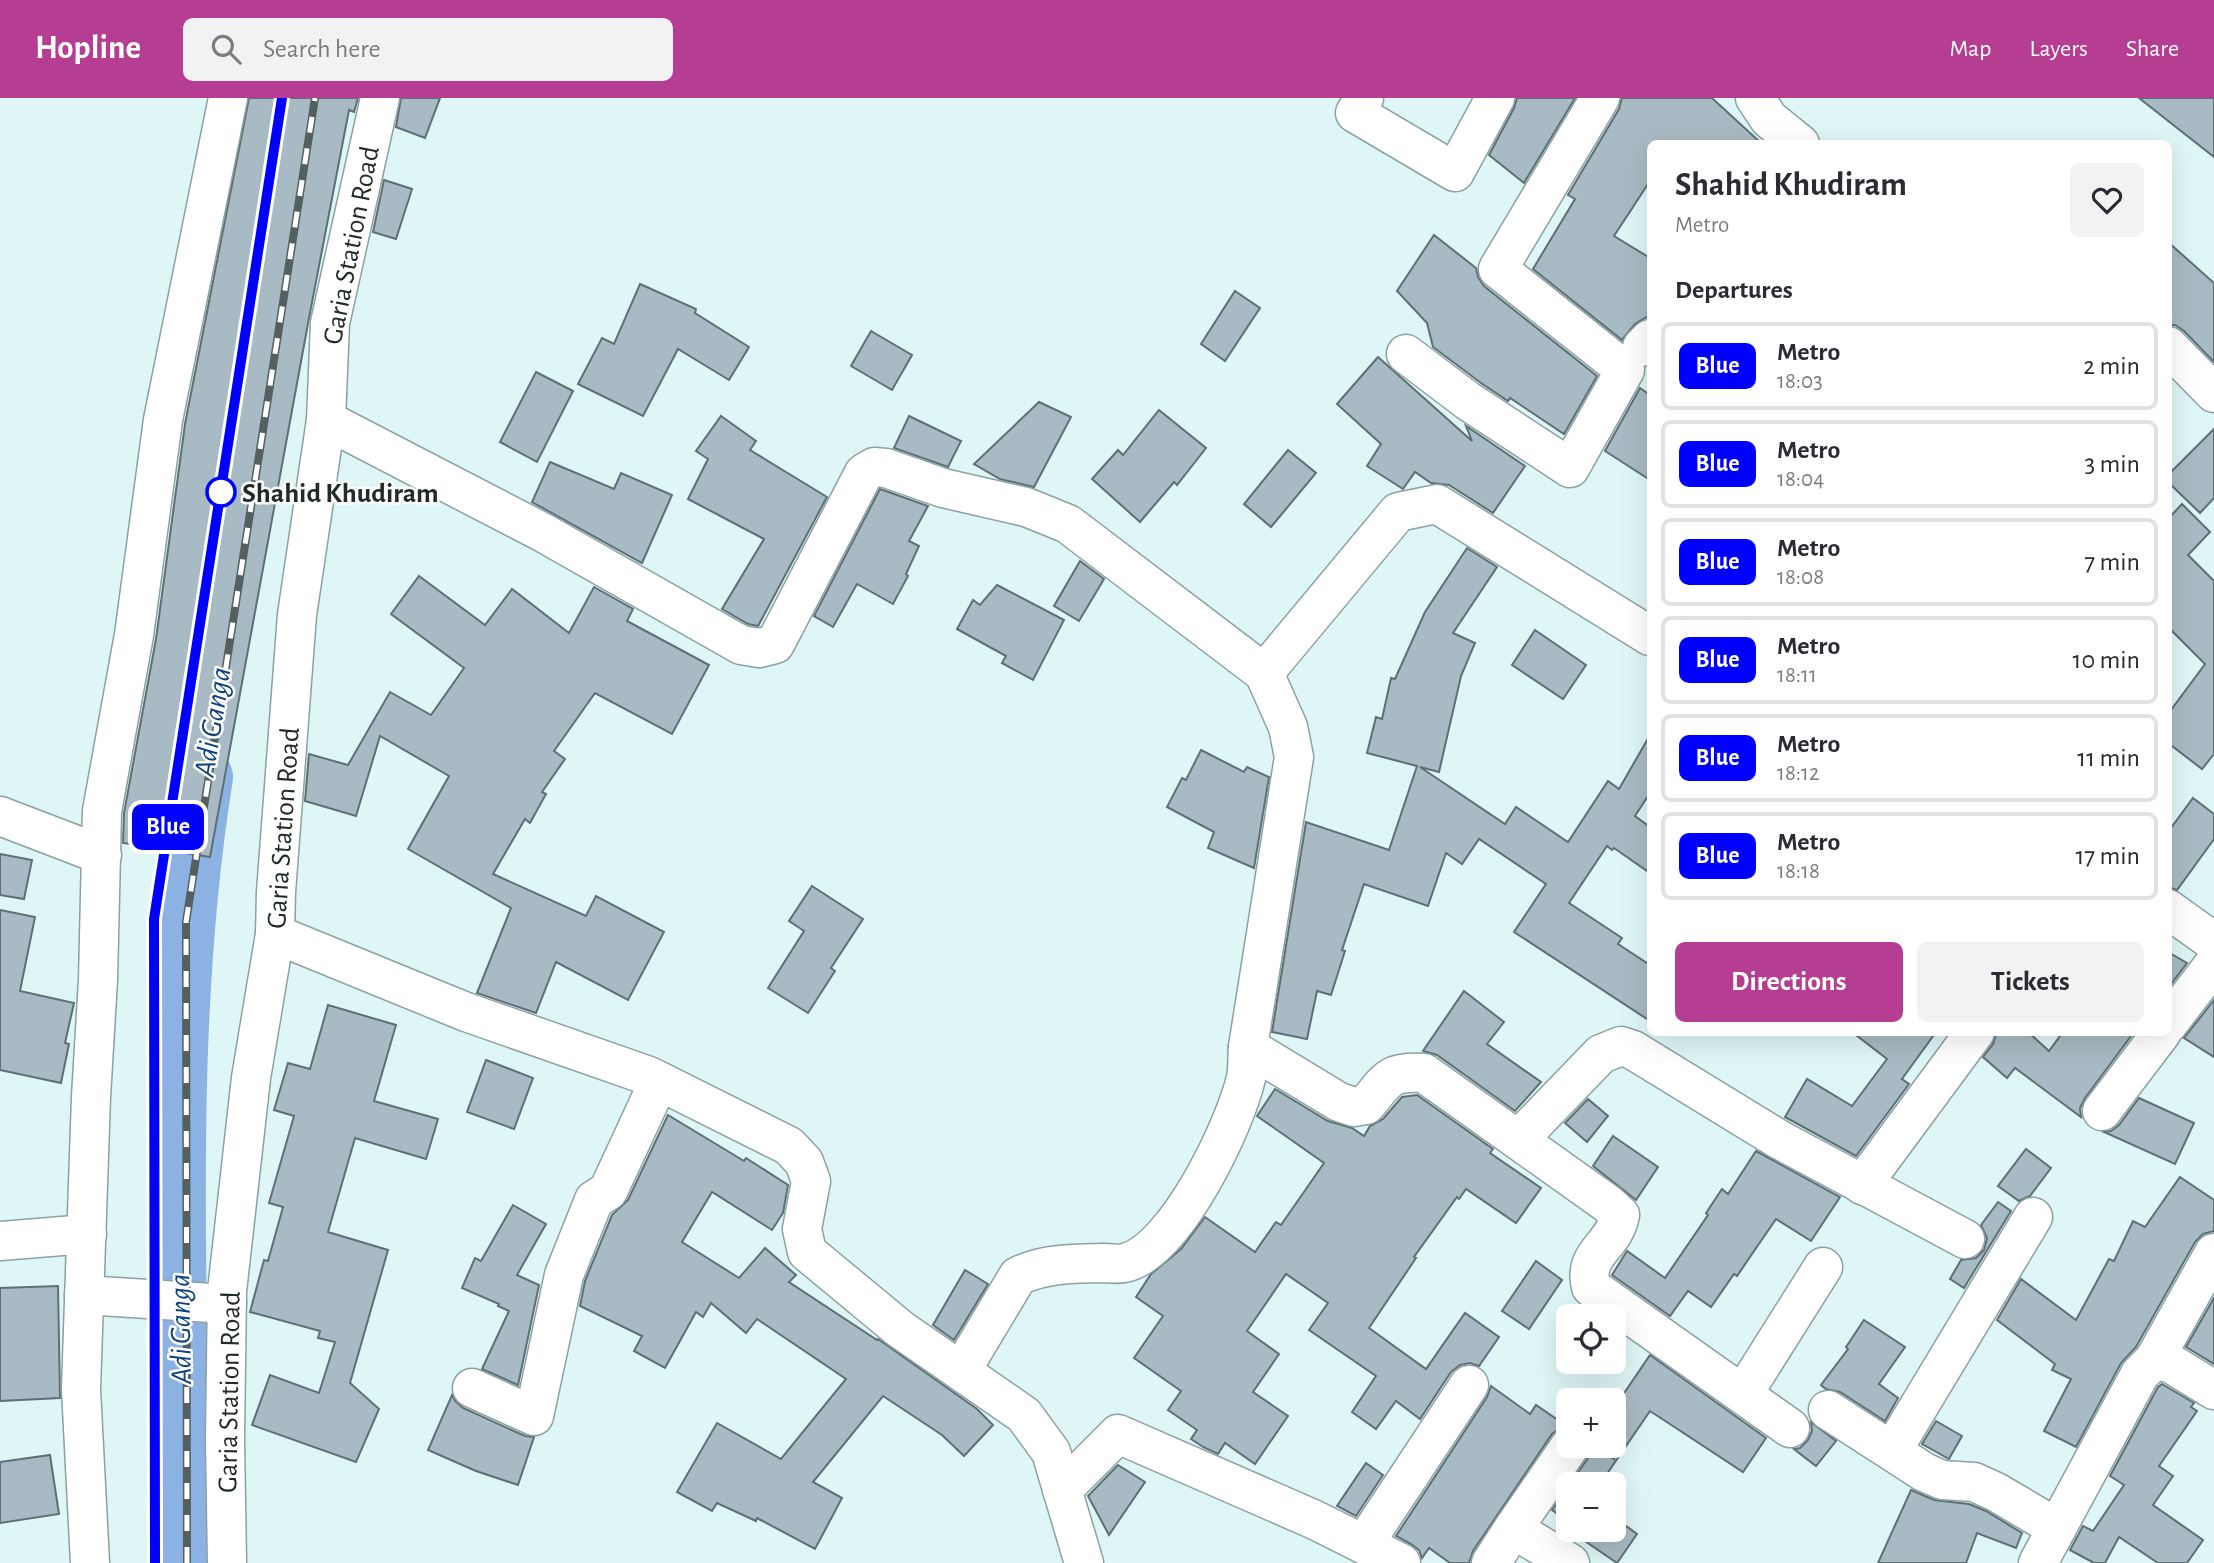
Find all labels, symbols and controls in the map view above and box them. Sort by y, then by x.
search box [183,18,673,81]
icon: search [207,30,245,68]
text: Hopline [35,32,141,65]
text: Search here [263,36,381,62]
text: Map [1949,37,1991,61]
text: Layers [2029,37,2088,61]
text: Share [2126,37,2179,61]
street label: Garia Station Road [319,144,385,347]
button: heart [2070,163,2144,237]
text: Shahid Khudiram [1675,169,1907,202]
text: Metro [1675,214,1729,237]
text: Departures [1675,277,1793,303]
text: Metro [1777,339,1840,365]
text: 2 min [2083,353,2140,379]
text: Blue [1695,354,1740,378]
text: 18:03 [1777,370,1823,393]
text: Metro [1777,437,1840,463]
text: 3 min [2084,451,2140,477]
text: Blue [1695,452,1740,476]
text: 18:04 [1777,468,1824,491]
marker: Shahid Khudiram [206,477,236,507]
place label: Shahid Khudiram [242,480,439,508]
text: Metro [1777,535,1840,561]
text: 7 min [2084,549,2140,575]
text: Blue [1695,550,1740,574]
text: 18:08 [1777,566,1824,589]
text: Metro [1777,633,1840,659]
text: 10 min [2073,647,2140,673]
text: Blue [1695,648,1740,672]
text: 18:11 [1777,664,1817,687]
water label: Adi Ganga [189,665,236,780]
street label: Garia Station Road [263,727,305,930]
text: Metro [1777,731,1840,757]
text: 11 min [2077,745,2140,771]
text: Blue [1695,746,1740,770]
text: 18:12 [1777,762,1819,785]
line badge: Blue [119,804,217,850]
text: Blue [146,815,190,839]
text: Metro [1777,829,1840,855]
text: 17 min [2075,843,2140,869]
text: Blue [1695,844,1740,868]
text: 18:18 [1777,860,1820,883]
button: Directions [1675,942,1903,1022]
button: Tickets [1917,942,2144,1022]
water label: Adi Ganga [165,1274,197,1385]
street label: Garia Station Road [214,1291,246,1493]
map controls [1556,1304,1626,1542]
button: locate [1556,1304,1626,1374]
button: + [1556,1388,1626,1458]
button: − [1556,1472,1626,1542]

